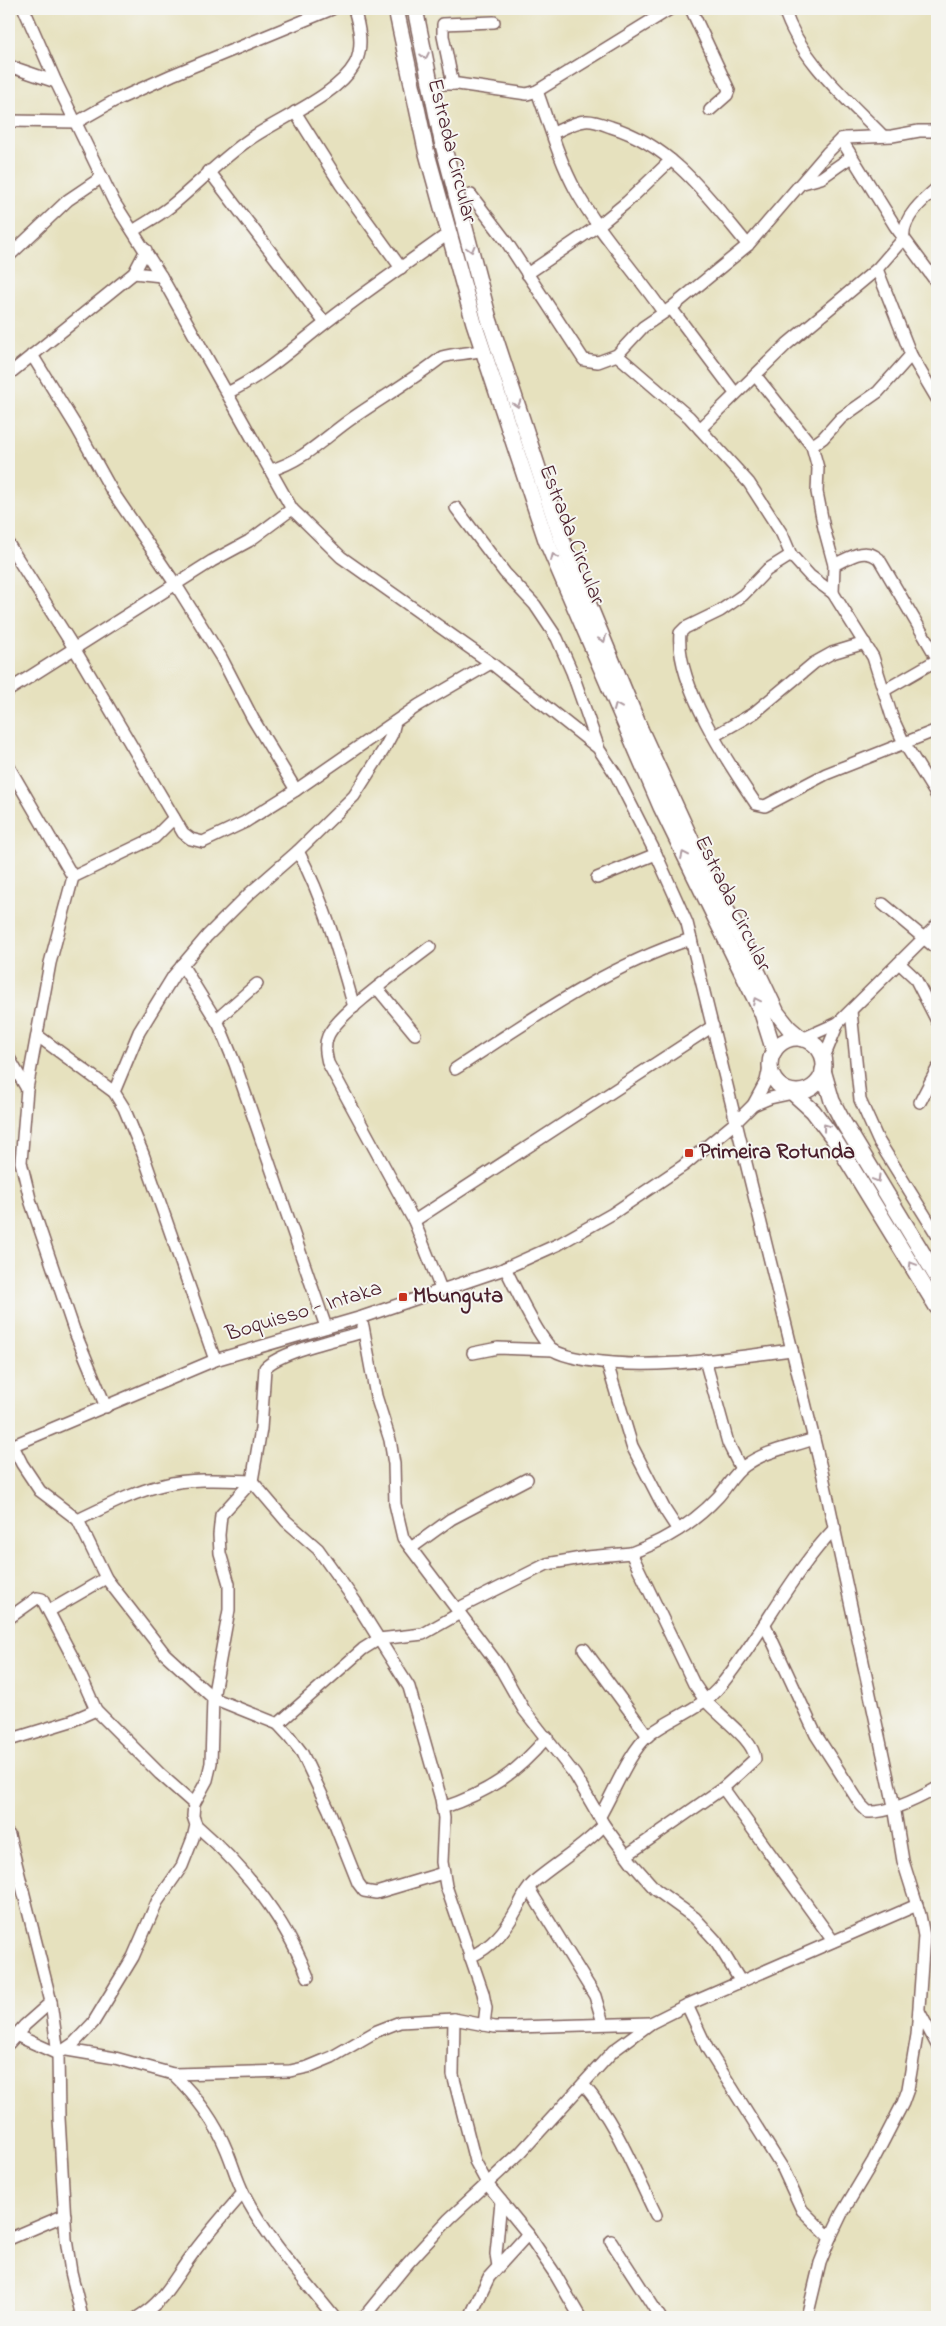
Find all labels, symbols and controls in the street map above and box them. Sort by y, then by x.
one-way arrow [419,52,430,61]
street label: Estrada Circular [418,75,484,227]
one-way arrow [465,244,475,252]
one-way arrow [511,399,521,408]
street label: Estrada Circular [530,460,613,610]
one-way arrow [550,553,560,562]
one-way arrow [597,634,607,643]
one-way arrow [612,703,623,712]
street label: Estrada Circular [685,831,779,978]
one-way arrow [679,851,690,860]
one-way arrow [752,997,762,1006]
one-way arrow [823,1124,831,1133]
place label: Primeira Rotunda [699,1137,855,1169]
marker: Primeira Rotunda [683,1147,695,1159]
one-way arrow [871,1173,881,1182]
one-way arrow [908,1262,918,1271]
street label: Boquisso - Intaka [221,1273,386,1351]
place label: Mbunguta [413,1281,503,1314]
marker: Mbunguta [397,1291,409,1303]

